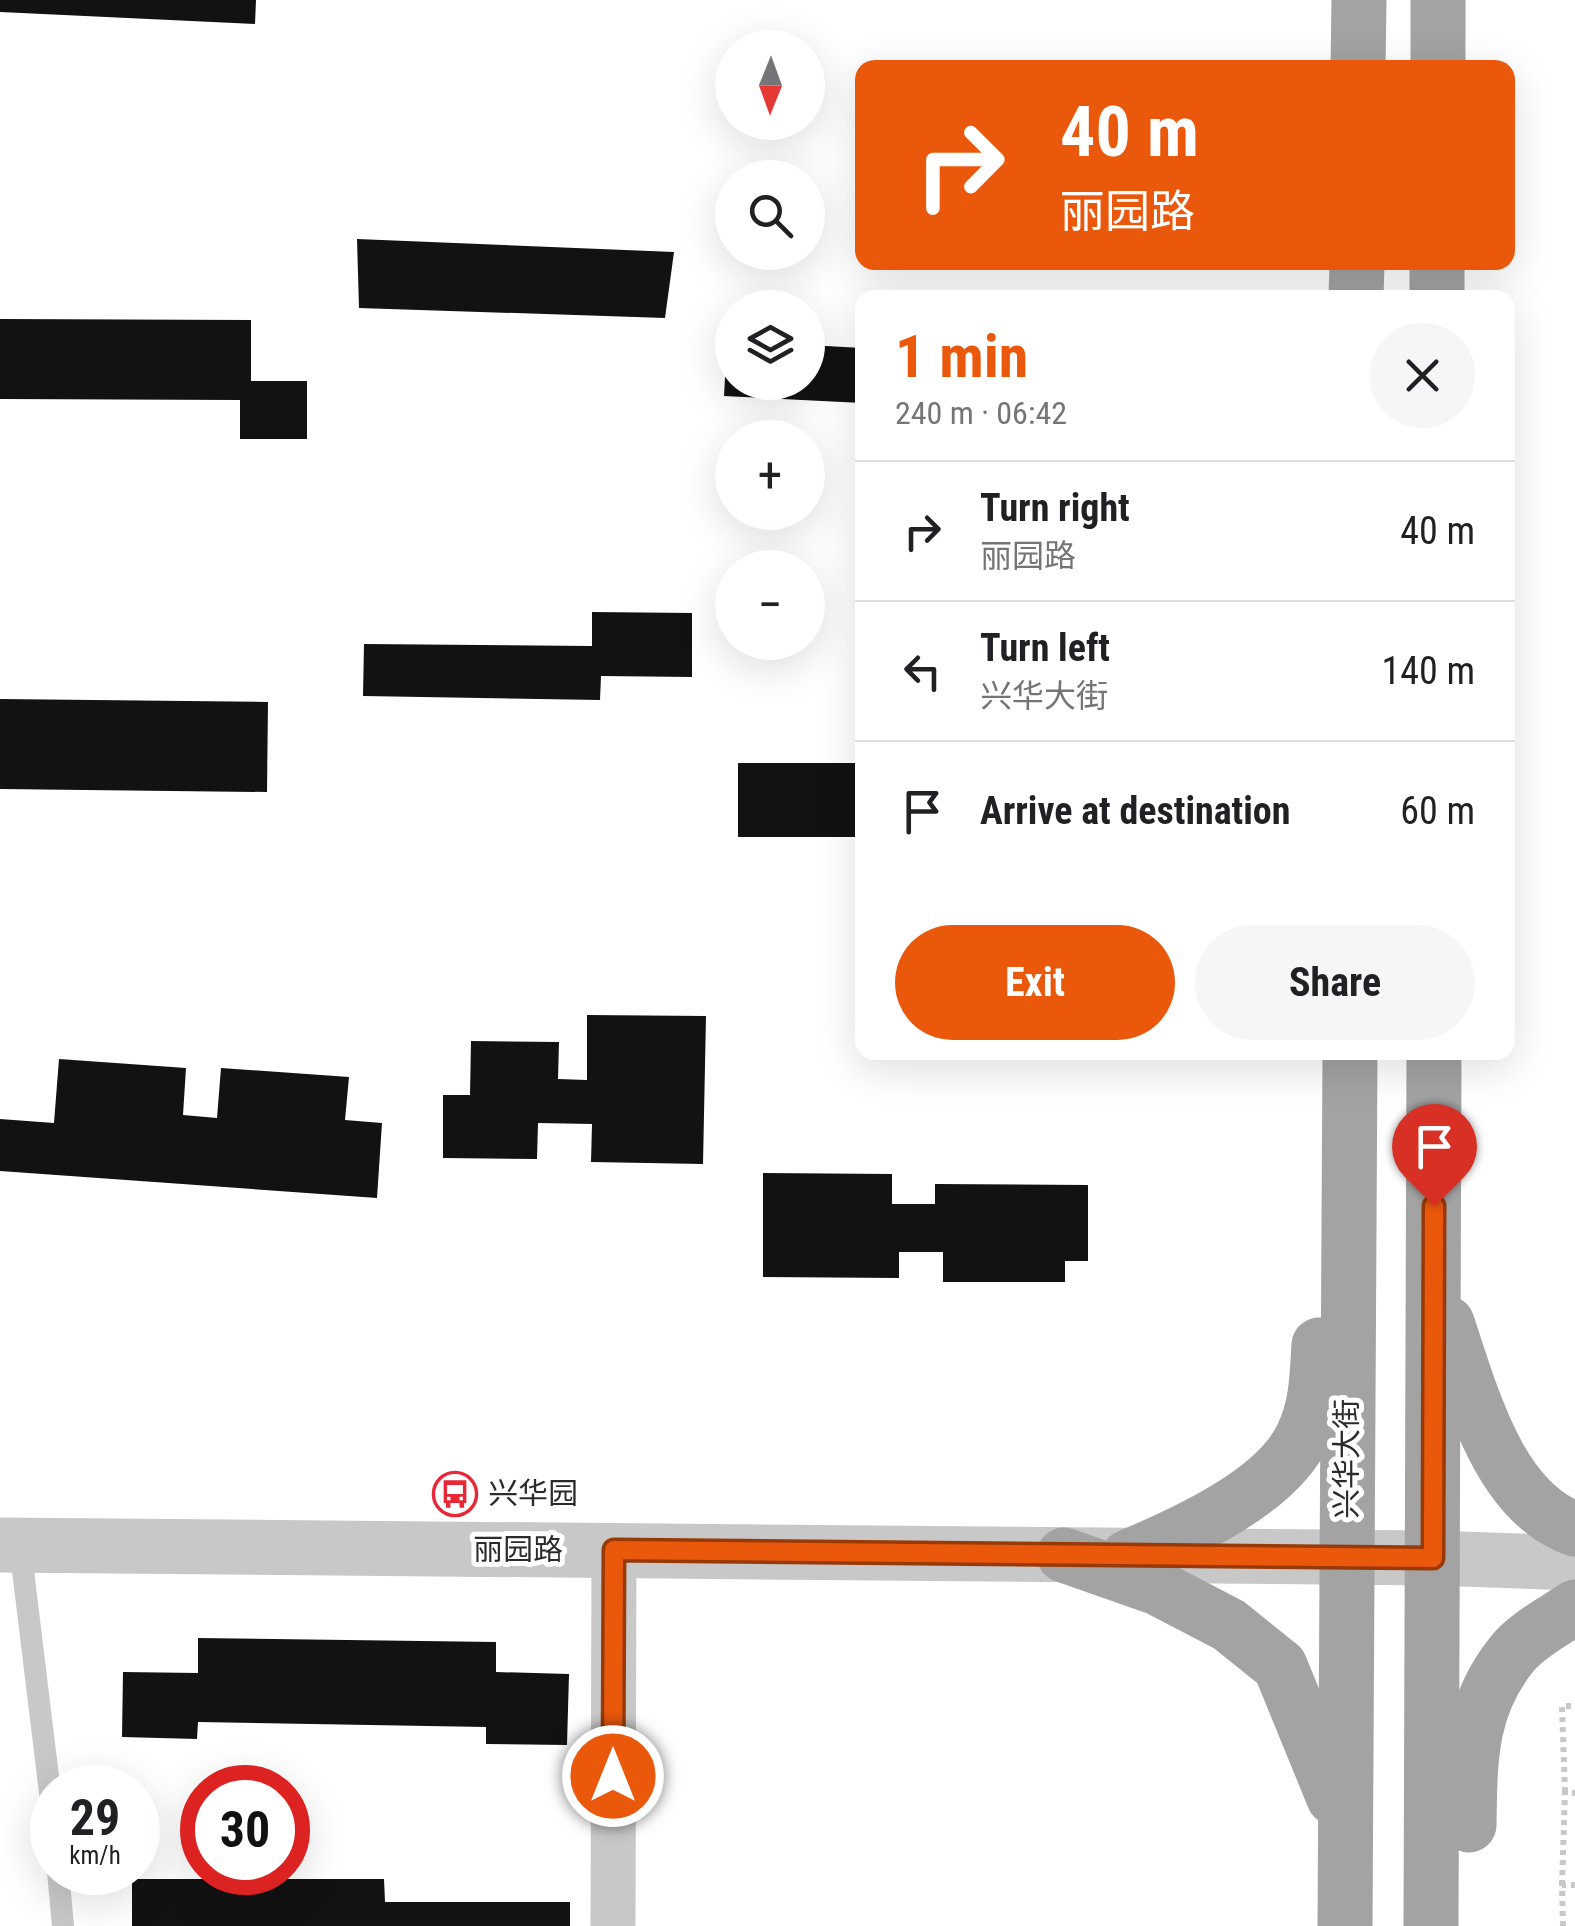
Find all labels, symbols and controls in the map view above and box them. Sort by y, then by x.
north arrow [715,30,825,140]
map controls [715,30,825,660]
text: 40 m [1060,91,1199,173]
icon: right [895,100,1025,230]
button: search [715,160,825,270]
text: 丽园路 [1060,185,1195,238]
button: layers [715,290,825,400]
text: 1 min [895,321,1028,392]
button: close [1370,323,1475,428]
text: 240 m · 06:42 [895,394,1067,432]
button: + [715,420,825,530]
text: Turn right [980,486,1130,530]
icon: right [895,504,950,559]
text: 40 m [1400,509,1475,553]
text: 丽园路 [980,537,1076,575]
button: − [715,550,825,660]
text: Turn left [980,626,1110,670]
icon: left [895,644,950,699]
text: 140 m [1381,649,1475,693]
text: 兴华大街 [980,677,1108,715]
icon: arrive [895,784,950,839]
text: Arrive at destination [980,789,1290,833]
text: 60 m [1400,789,1475,833]
button: Exit [895,925,1175,1040]
button: Share [1195,925,1475,1040]
pin [1392,1104,1477,1207]
icon: arrive [1407,1119,1462,1174]
street label: 兴华大街 [1329,1399,1364,1519]
bus stop icon: 兴华园 [432,1471,478,1517]
place label: 兴华园 [488,1476,578,1511]
street label: 丽园路 [473,1532,563,1567]
position arrow [561,1724,665,1828]
speed limit sign: 30 [180,1765,310,1895]
text: 29 [70,1789,120,1847]
text: km/h [69,1841,121,1870]

